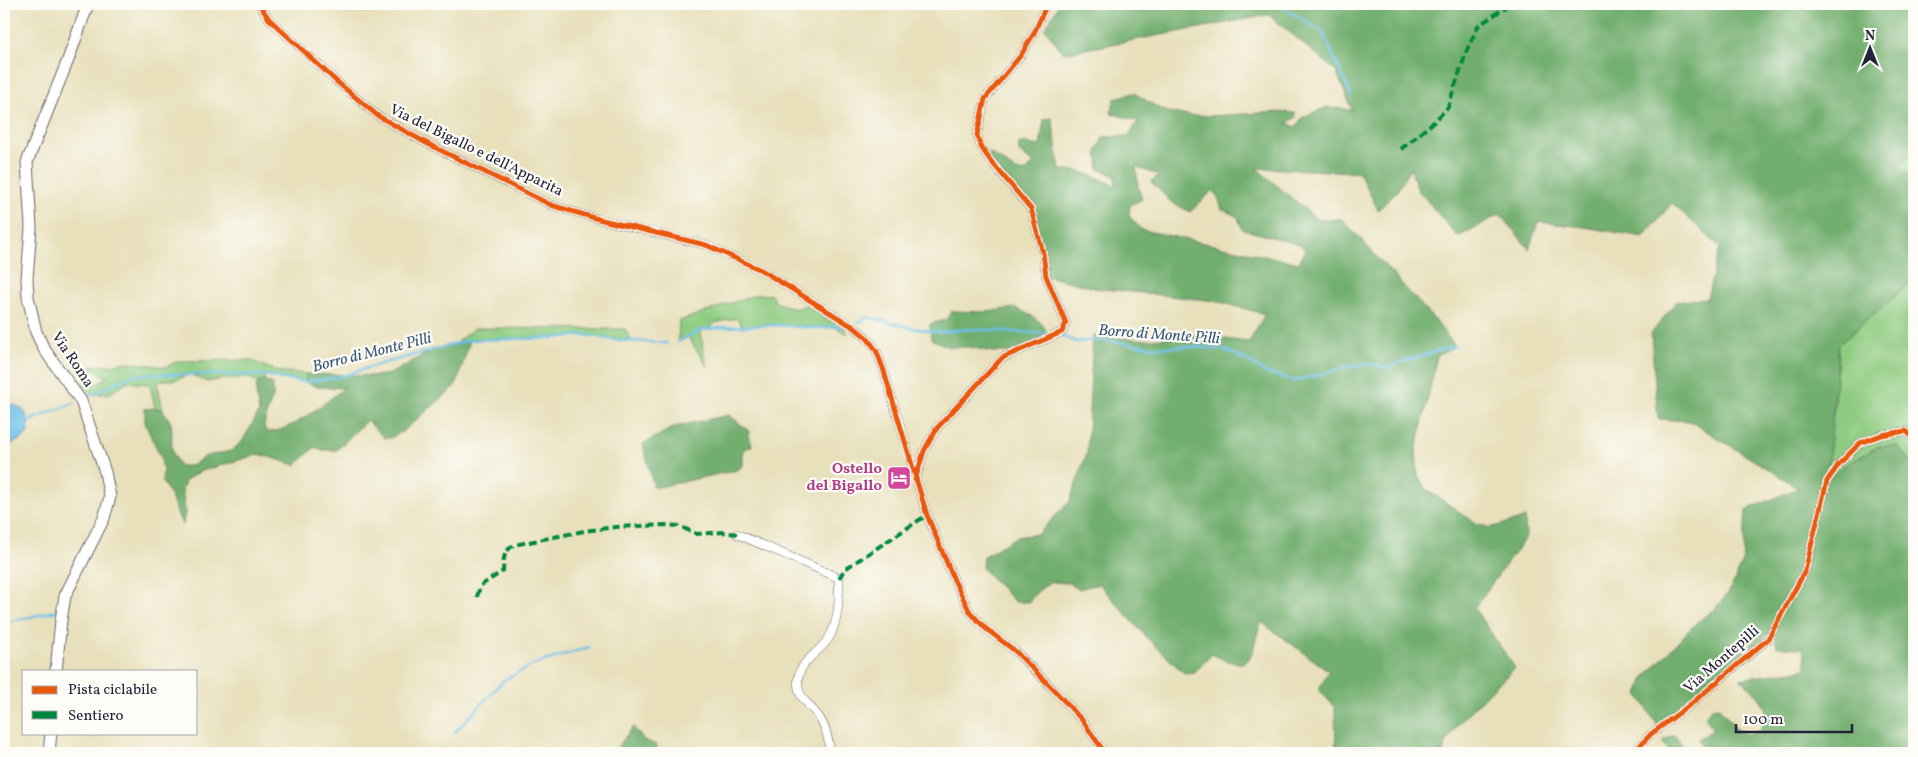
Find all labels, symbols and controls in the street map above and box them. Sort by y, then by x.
north arrow [1846,22,1896,72]
text: N [1865,27,1875,46]
street label: Via del Bigallo e dell'Apparita [386,100,566,202]
water label: Borro di Monte Pilli [1097,320,1222,350]
water label: Borro di Monte Pilli [310,327,435,378]
street label: Via Roma [46,328,98,392]
place label: Ostello del Bigallo [807,459,882,497]
hotel icon: Ostello del Bigallo [886,465,912,491]
street label: Via Montepilli [1680,621,1764,699]
legend [22,670,198,734]
text: Pista ciclabile [68,680,157,701]
scale bar [1736,702,1852,734]
text: Sentiero [68,706,124,727]
text: 100 m [1743,710,1783,731]

